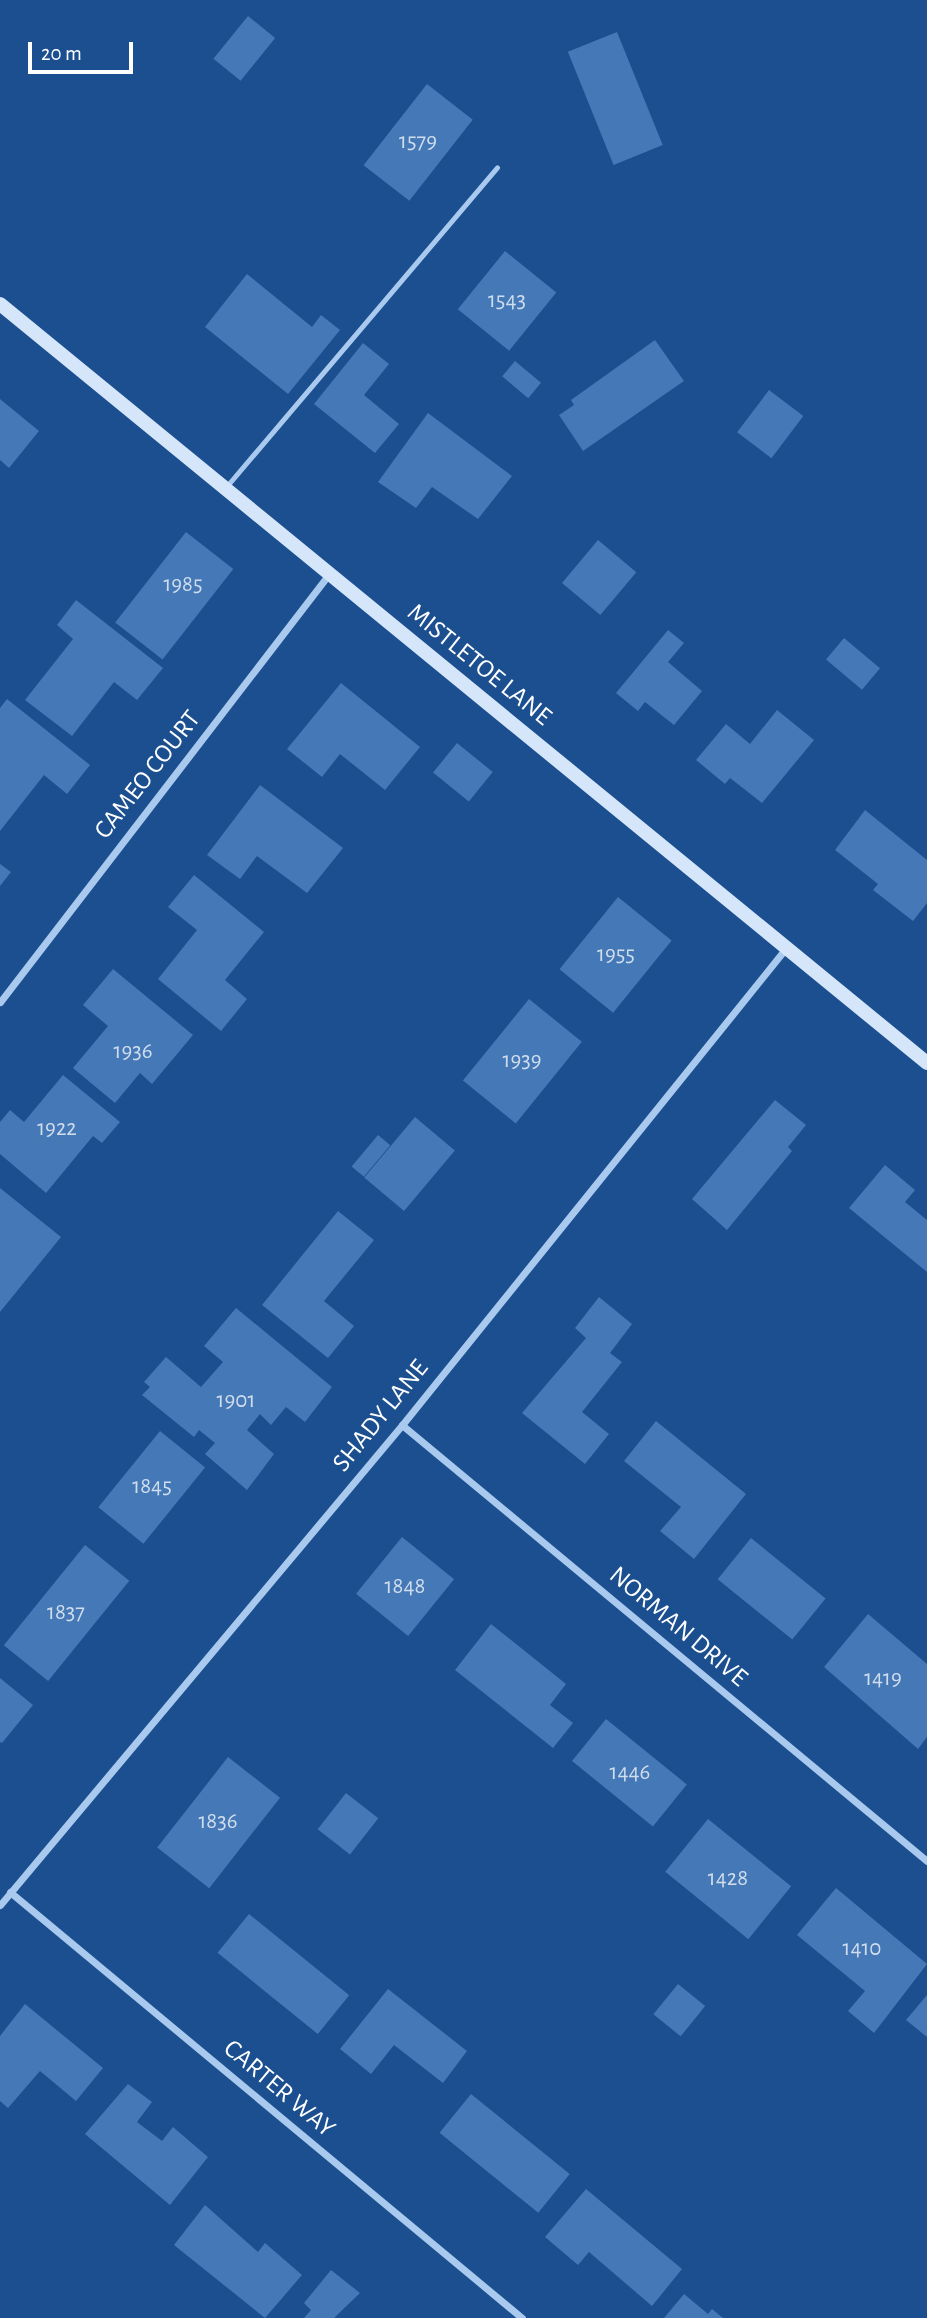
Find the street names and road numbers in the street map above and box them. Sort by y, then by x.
street label: MISTLETOE LANE [401,597,557,733]
street label: CAMEO COURT [88,705,208,845]
street label: SHADY LANE [326,1354,436,1478]
street label: NORMAN DRIVE [603,1560,753,1694]
street label: CARTER WAY [217,2033,341,2145]

